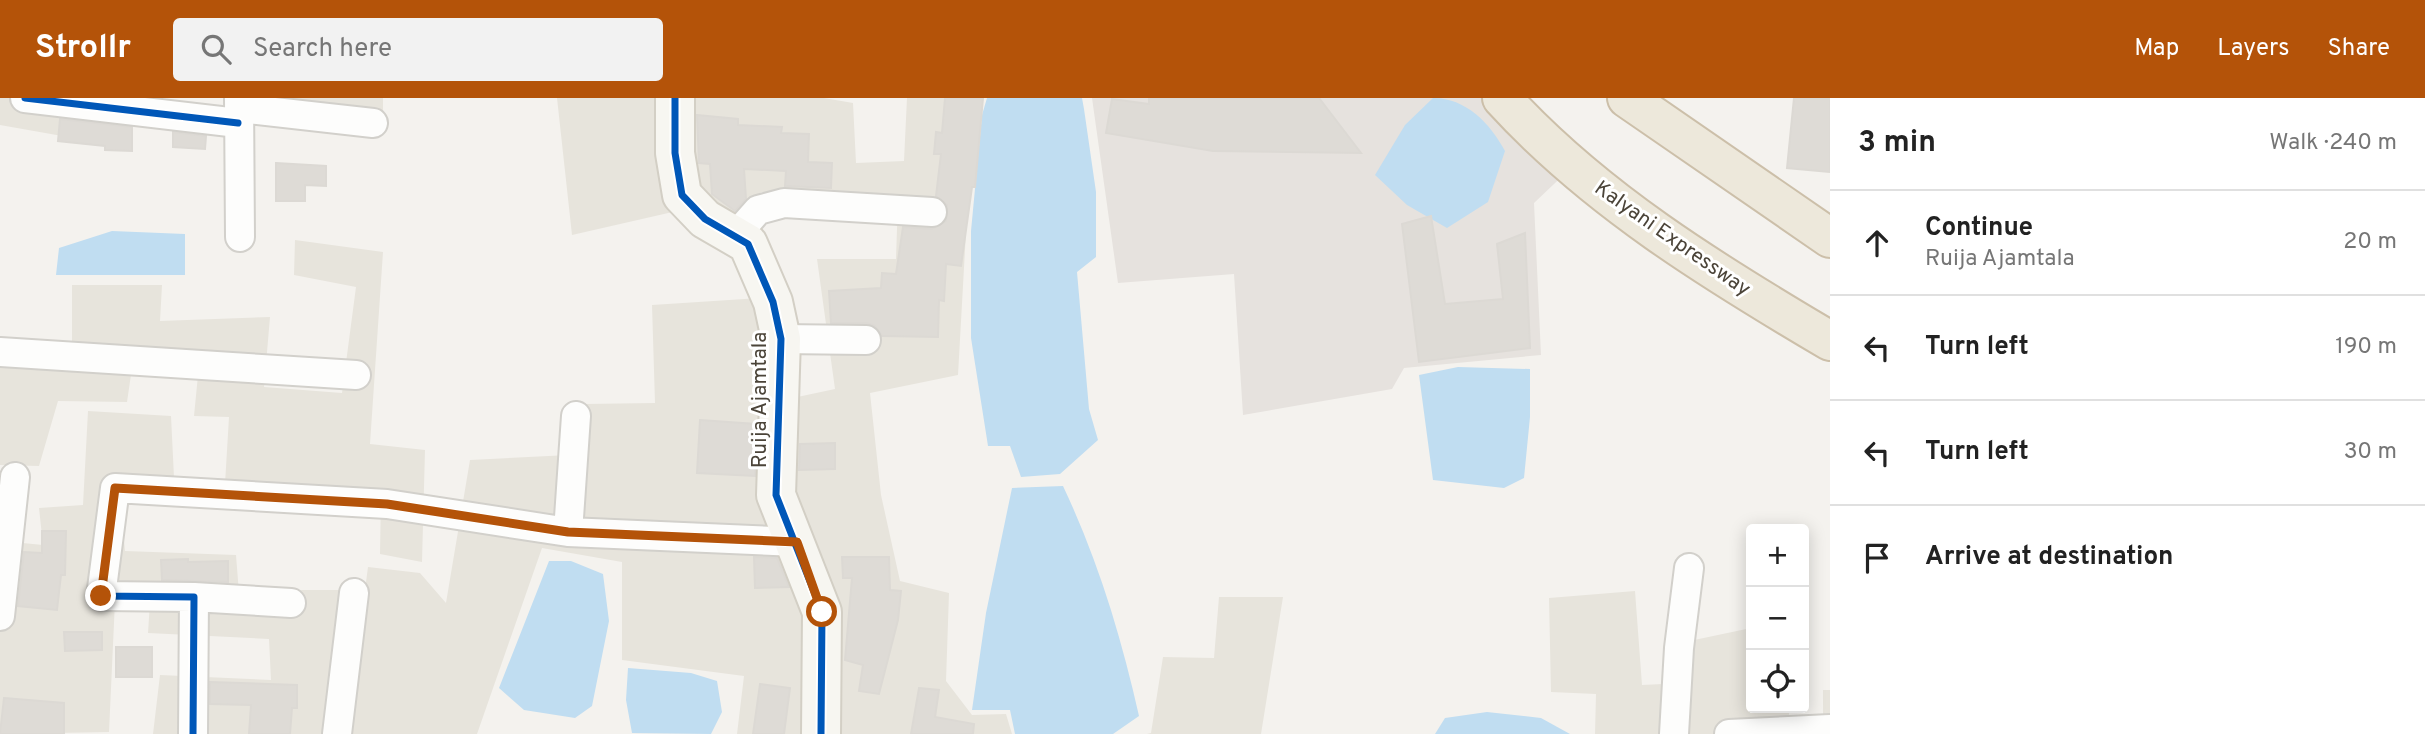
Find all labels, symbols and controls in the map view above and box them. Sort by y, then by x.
search box [173,18,663,81]
text: Strollr [35,28,131,70]
icon: search [197,30,235,68]
text: Search here [253,33,392,66]
text: Map [2134,34,2179,64]
text: Layers [2217,34,2289,64]
text: Share [2327,34,2390,64]
text: 3 min [1858,125,1936,162]
text: Walk · 240 m [2269,129,2397,158]
street label: Kalyani Expressway [1589,175,1756,303]
text: Continue [1925,212,2033,245]
icon: ahead [1858,224,1896,262]
text: 20 m [2343,228,2397,257]
text: Ruija Ajamtala [1925,245,2075,274]
icon: left [1858,329,1896,367]
text: Turn left [1925,331,2029,364]
street label: Ruija Ajamtala [747,332,774,468]
text: 190 m [2335,333,2397,362]
icon: left [1858,434,1896,472]
text: Turn left [1925,436,2029,469]
text: 30 m [2344,438,2397,467]
map controls [1746,524,1809,713]
button: + [1746,524,1809,587]
icon: arrive [1858,539,1896,577]
text: Arrive at destination [1925,541,2173,574]
route end [85,580,116,611]
button: − [1746,587,1809,650]
route start [806,596,837,627]
button: locate [1746,650,1809,713]

